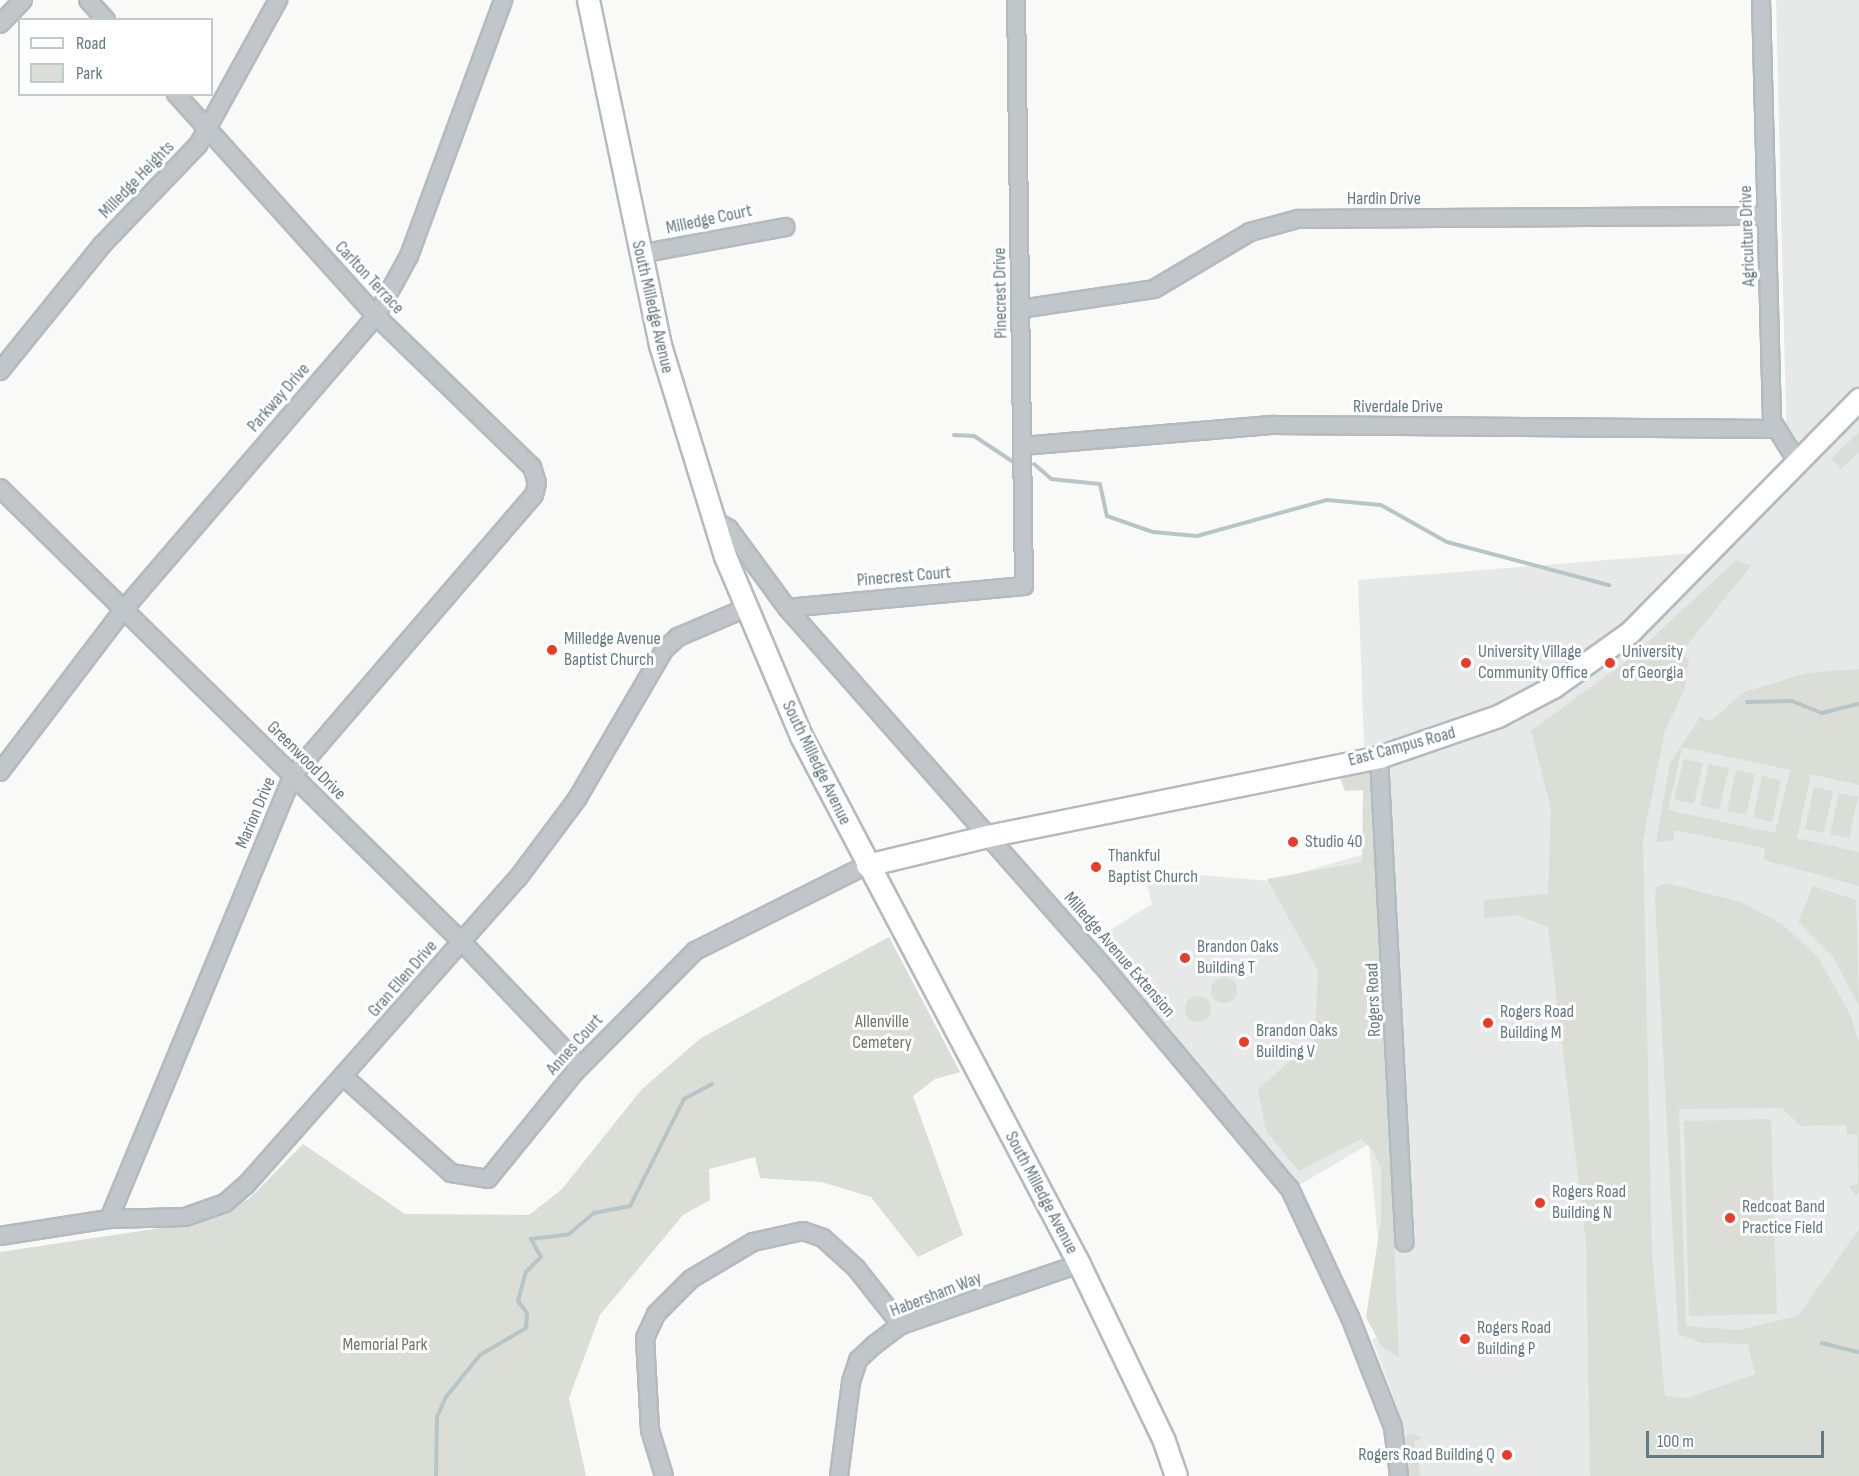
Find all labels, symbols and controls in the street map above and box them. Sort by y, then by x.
legend [18,18,213,96]
text: Road [76,33,106,54]
text: Park [76,63,102,84]
street label: Milledge Heights [95,137,179,223]
street label: Agriculture Drive [1735,185,1761,287]
street label: Hardin Drive [1347,188,1421,210]
street label: Milledge Court [664,200,754,240]
street label: Carlton Terrace [330,237,408,319]
street label: South Milledge Avenue [626,239,678,375]
street label: Pinecrest Drive [989,247,1013,339]
street label: Parkway Drive [243,359,315,437]
street label: Riverdale Drive [1353,396,1443,418]
street label: Pinecrest Court [856,562,952,592]
place label: Milledge Avenue Baptist Church [564,629,661,672]
place label: University Village Community Office [1478,642,1588,684]
place label: University of Georgia [1622,642,1683,684]
marker: Milledge Avenue Baptist Church [545,643,559,657]
marker: University Village Community Office [1459,656,1473,670]
marker: University of Georgia [1603,656,1617,670]
street label: South Milledge Avenue [777,697,855,829]
street label: Greenwood Drive [262,717,350,805]
street label: East Campus Road [1346,722,1458,772]
street label: Marion Drive [231,774,281,852]
place label: Studio 40 [1305,831,1362,853]
marker: Studio 40 [1286,835,1300,849]
place label: Thankful Baptist Church [1108,846,1198,888]
marker: Thankful Baptist Church [1089,860,1103,874]
street label: Milledge Avenue Extension [1059,888,1179,1022]
street label: Gran Ellen Drive [364,936,442,1022]
place label: Brandon Oaks Building T [1197,937,1279,980]
marker: Brandon Oaks Building T [1178,951,1192,965]
street label: Rogers Road [1362,963,1386,1037]
place label: Rogers Road Building M [1500,1002,1574,1044]
street label: Annes Court [542,1010,608,1080]
park label: Allenville Cemetery [852,1012,912,1054]
marker: Rogers Road Building M [1481,1016,1495,1030]
place label: Brandon Oaks Building V [1256,1021,1338,1064]
marker: Brandon Oaks Building V [1237,1035,1251,1049]
street label: South Milledge Avenue [1000,1128,1082,1258]
place label: Rogers Road Building N [1552,1182,1626,1224]
marker: Rogers Road Building N [1533,1196,1547,1210]
place label: Redcoat Band Practice Field [1742,1197,1825,1240]
marker: Redcoat Band Practice Field [1723,1211,1737,1225]
street label: Habersham Way [887,1268,985,1322]
place label: Rogers Road Building P [1477,1318,1551,1360]
marker: Rogers Road Building P [1458,1332,1472,1346]
park label: Memorial Park [343,1334,427,1356]
scale bar [1649,1419,1828,1457]
text: 100 m [1657,1431,1694,1452]
place label: Rogers Road Building Q [1358,1444,1495,1466]
marker: Rogers Road Building Q [1500,1448,1514,1462]

